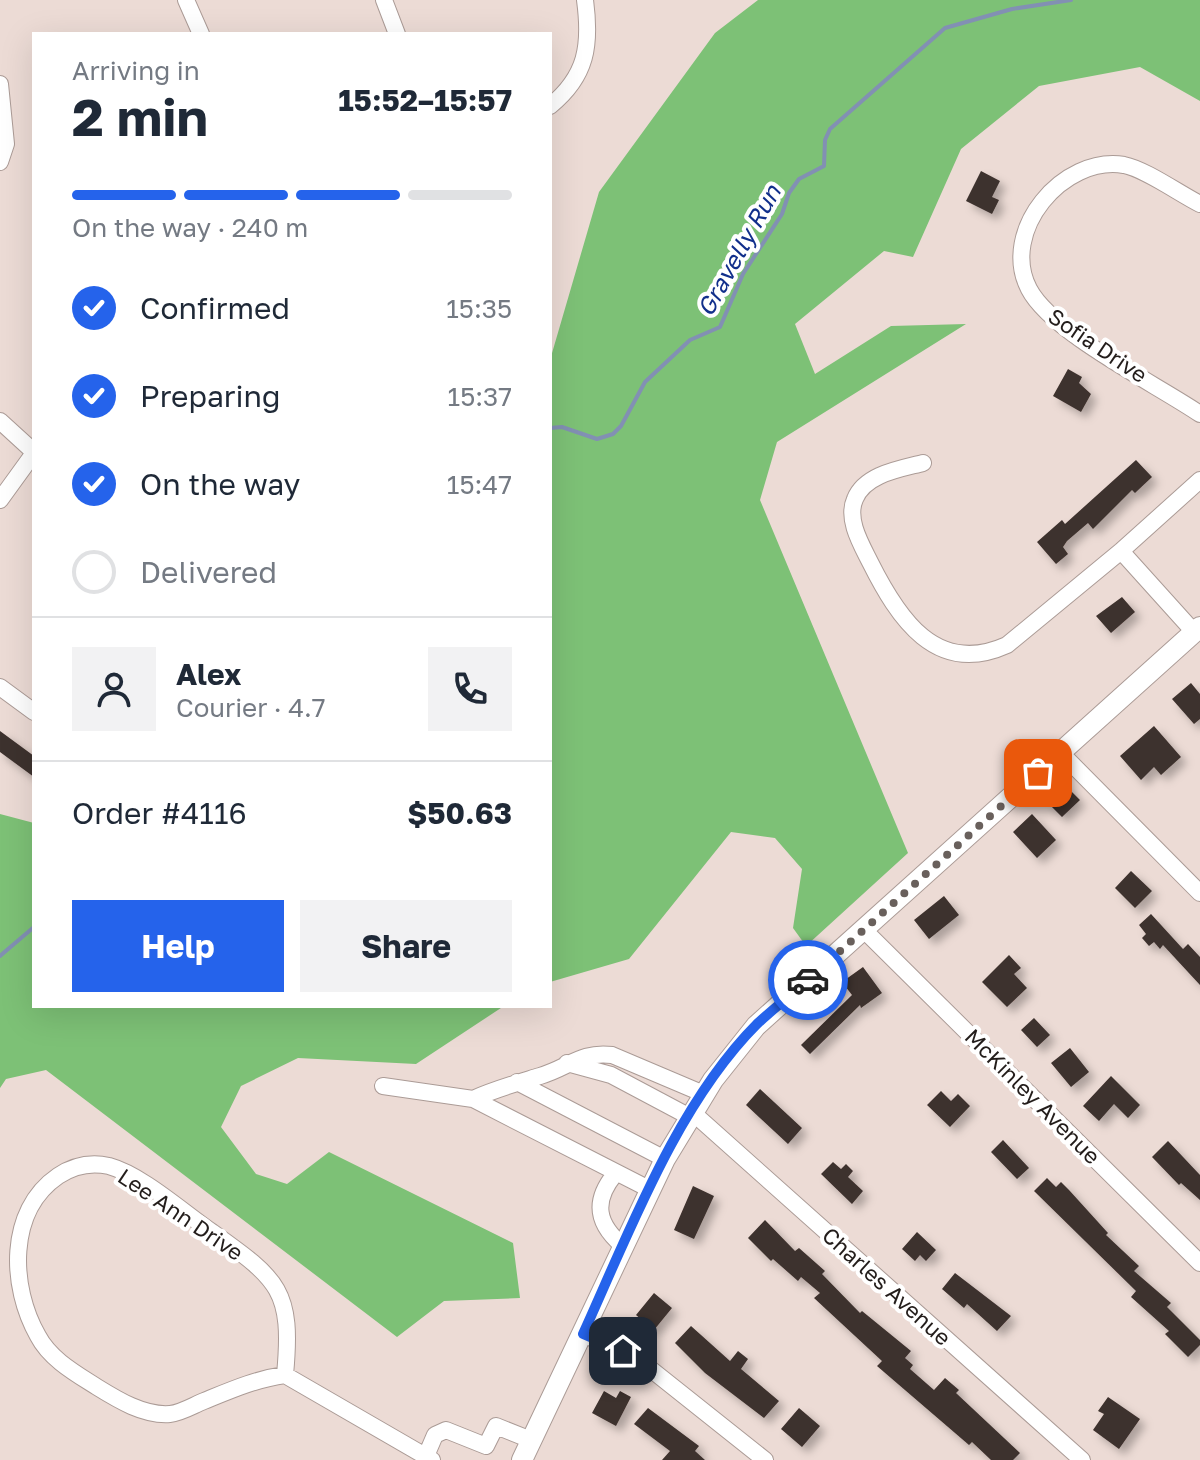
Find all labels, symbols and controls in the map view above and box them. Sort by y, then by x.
text: Arriving in [72,55,200,86]
text: 15:52–15:57 [338,82,512,118]
text: 2 min [72,85,208,147]
water label: Gravelly Run [690,178,787,321]
text: On the way · 240 m [72,212,308,243]
icon: check [72,286,116,330]
text: Confirmed [140,290,290,326]
text: 15:35 [446,293,512,324]
street label: Sofia Drive [1043,302,1153,388]
icon: check [72,374,116,418]
text: Preparing [140,378,281,414]
text: 15:37 [448,381,512,412]
icon: check [72,462,116,506]
text: On the way [140,466,300,502]
text: 15:47 [447,469,512,500]
text: Delivered [140,554,277,590]
button: person [72,647,156,731]
button: phone [428,647,512,731]
text: Alex [176,656,241,692]
text: Courier · 4.7 [176,692,326,723]
pin [1004,739,1072,807]
icon: bag [1016,751,1060,795]
text: Order #4116 [72,795,247,831]
text: $50.63 [407,795,512,831]
button: Help [72,900,284,992]
button: Share [300,900,512,992]
courier [768,940,848,1020]
icon: car [786,958,830,1002]
street label: McKinley Avenue [960,1023,1106,1169]
street label: Lee Ann Drive [113,1162,249,1266]
street label: Charles Avenue [817,1221,957,1351]
pin [589,1317,657,1385]
icon: home [601,1329,645,1373]

